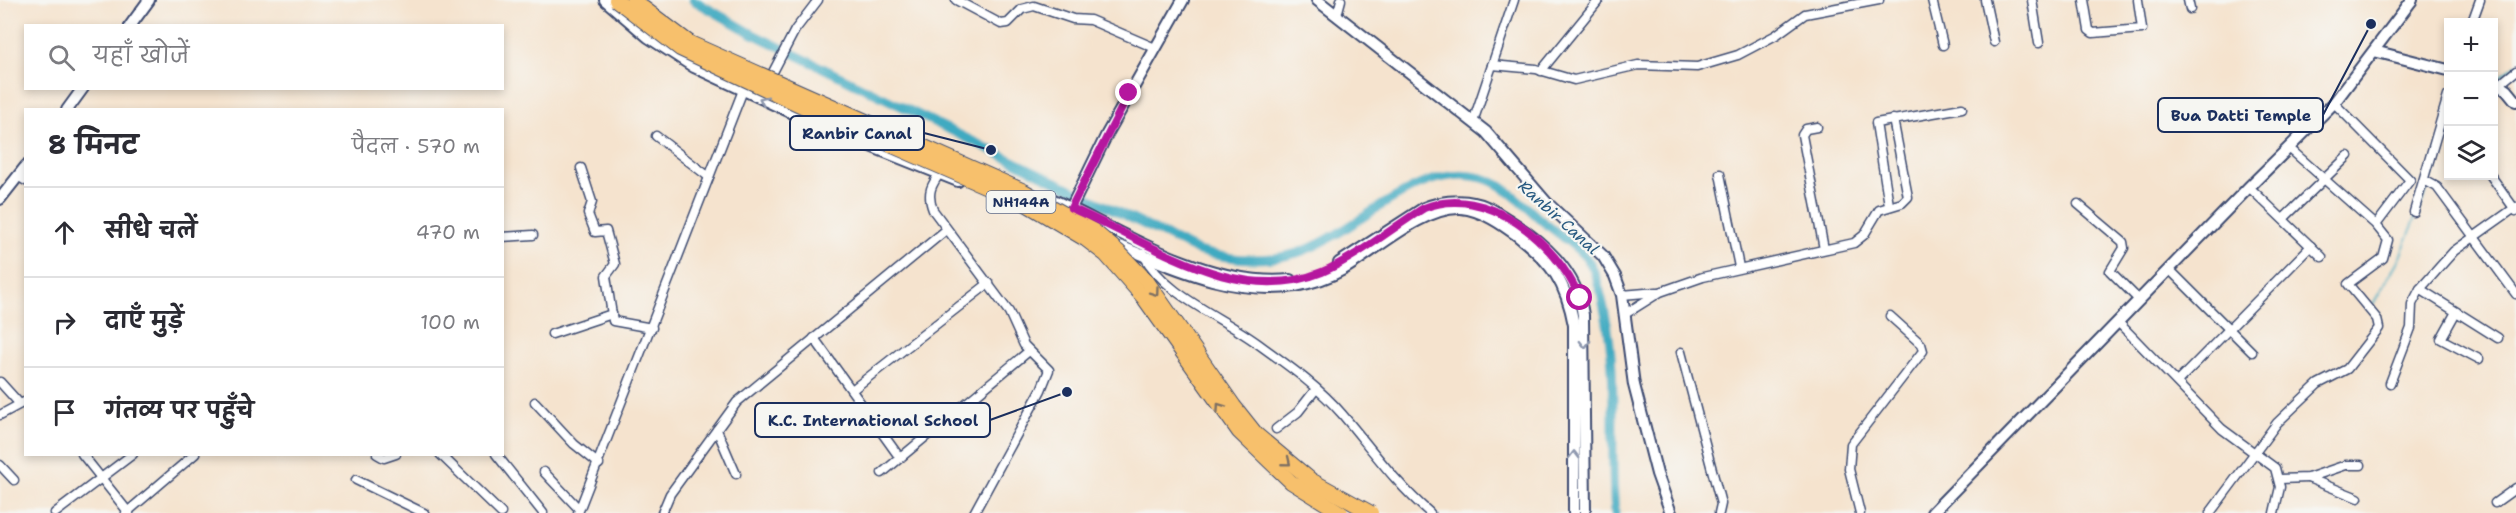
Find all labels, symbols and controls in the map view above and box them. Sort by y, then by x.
map controls [2444,18,2498,180]
button: + [2444,18,2498,72]
search box [24,24,504,90]
icon: search [45,41,78,74]
text: यहाँ खोजें [93,41,189,70]
button: − [2444,72,2498,126]
route end [1115,79,1141,105]
one-way arrow [759,95,770,107]
callout: Bua Datti Temple [2158,98,2323,132]
text: Bua Datti Temple [2171,105,2312,126]
callout: Ranbir Canal [790,116,924,150]
text: Ranbir Canal [802,123,912,144]
button: layers [2444,126,2498,180]
text: 8 मिनट [48,127,138,162]
text: पैदल · 570 m [352,133,480,159]
water label: Ranbir Canal [1514,176,1603,259]
road number: NH144A [986,191,1056,213]
icon: ahead [48,216,81,249]
text: सीधे चलें [105,216,197,245]
text: 470 m [416,219,480,245]
route start [1566,284,1592,310]
one-way arrow [1148,286,1159,297]
icon: right [48,306,81,339]
text: दाएँ मुड़ें [105,306,184,335]
text: 100 m [420,309,480,335]
one-way arrow [1579,340,1591,349]
icon: arrive [48,396,81,429]
text: गंतव्य पर पहुँचे [105,396,254,425]
one-way arrow [1216,402,1227,413]
callout: K.C. International School [755,403,990,437]
text: K.C. International School [768,410,979,431]
one-way arrow [1567,450,1580,459]
one-way arrow [1280,455,1291,466]

